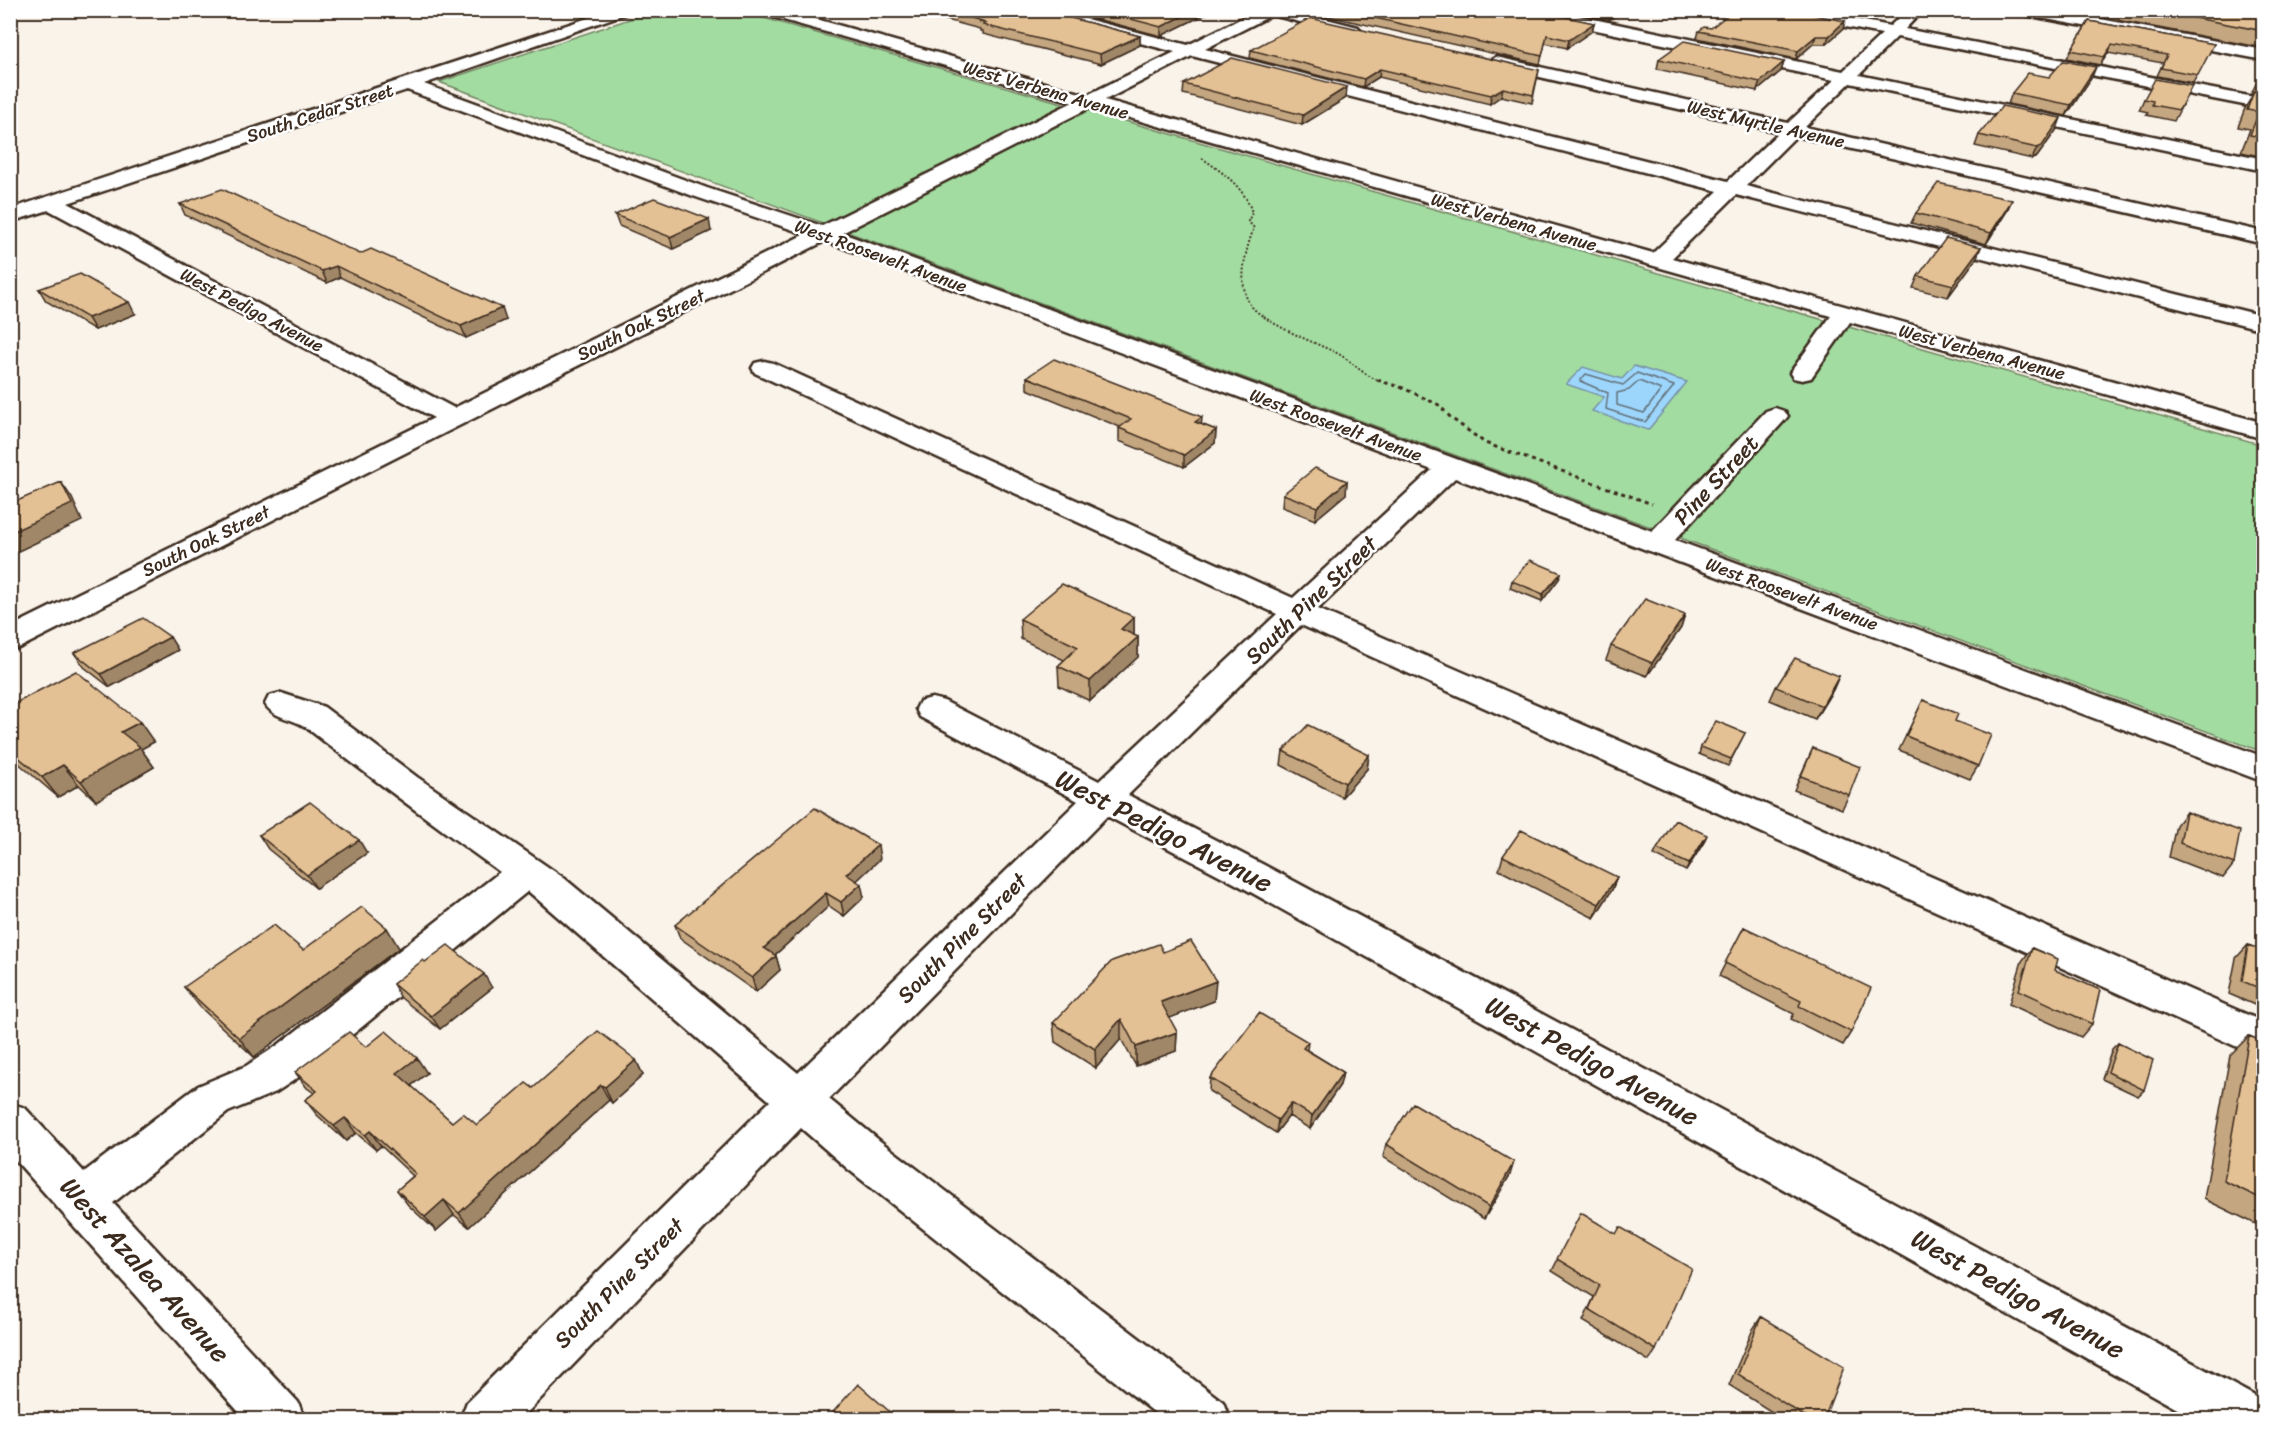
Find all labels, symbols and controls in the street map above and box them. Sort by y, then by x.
street label: West Verbena Avenue [959,51,1133,129]
street label: South Cedar Street [242,74,398,152]
street label: West Myrtle Avenue [1684,90,1848,158]
street label: West Verbena Avenue [1427,183,1601,261]
street label: West Roosevelt Avenue [790,210,972,302]
street label: West Pedigo Avenue [174,258,330,362]
street label: South Oak Street [571,280,711,370]
street label: West Verbena Avenue [1895,314,2069,390]
street label: West Roosevelt Avenue [1245,379,1427,471]
street label: Pine Street [1663,425,1769,534]
street label: South Oak Street [136,496,276,586]
street label: South Pine Street [1235,525,1387,674]
street label: West Roosevelt Avenue [1701,548,1883,640]
street label: West Pedigo Avenue [1047,755,1281,907]
street label: South Pine Street [887,862,1038,1013]
street label: West Pedigo Avenue [1476,982,1708,1140]
street label: West Azalea Avenue [47,1165,243,1375]
street label: South Pine Street [544,1207,695,1358]
street label: West Pedigo Avenue [1902,1215,2134,1373]

